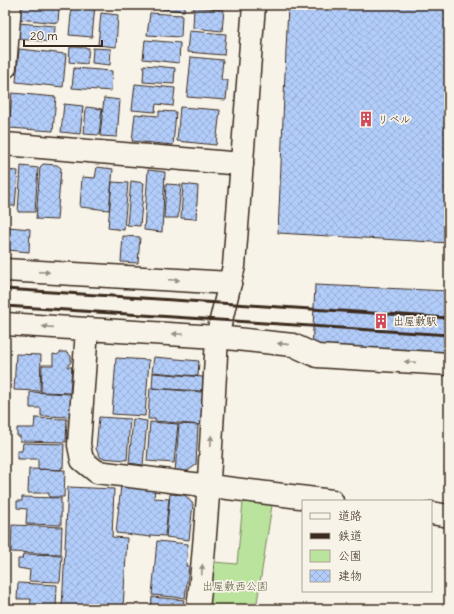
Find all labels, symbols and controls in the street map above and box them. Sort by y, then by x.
scale bar [24,22,102,48]
text: 20 m [30,28,58,43]
building icon: リベル [357,110,375,128]
place label: リベル [378,112,411,126]
one-way arrow [38,269,50,276]
one-way arrow [168,276,180,283]
building icon: 出屋敷駅 [372,312,390,330]
place label: 出屋敷駅 [393,314,437,328]
one-way arrow [42,323,54,330]
one-way arrow [172,331,184,338]
one-way arrow [277,341,289,347]
one-way arrow [403,359,416,365]
one-way arrow [207,435,214,447]
legend [302,500,432,592]
text: 道路 [338,508,362,523]
text: 鉄道 [338,528,362,543]
text: 公園 [338,548,362,563]
one-way arrow [199,564,206,576]
text: 建物 [338,568,362,583]
park label: 出屋敷西公園 [202,579,268,593]

